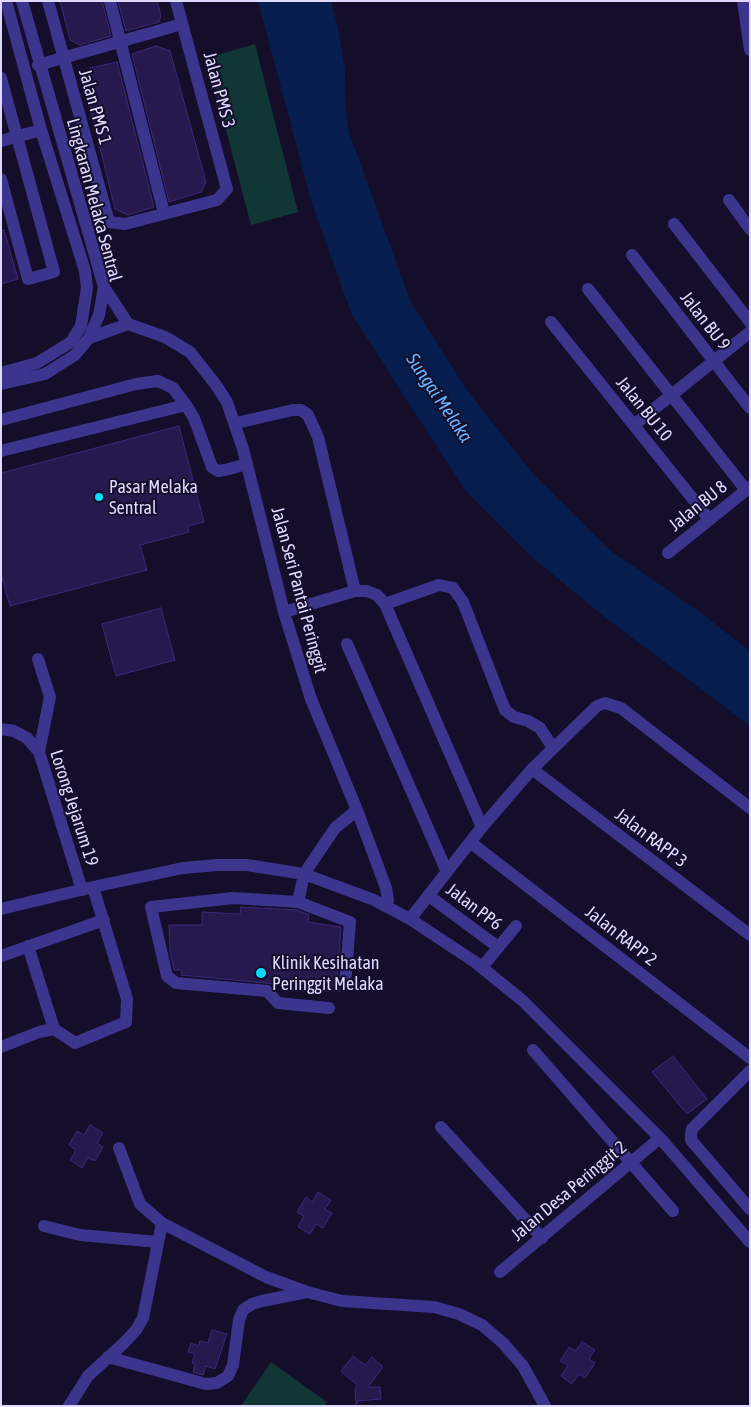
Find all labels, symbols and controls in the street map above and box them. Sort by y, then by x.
street label: Jalan PMS 3 [198,50,240,130]
street label: Jalan PMS 1 [74,67,116,147]
street label: Lingkaran Melaka Sentral [62,116,126,284]
street label: Jalan BU 9 [675,287,735,355]
water label: Sungai Melaka [401,349,477,447]
street label: Jalan BU 10 [611,372,677,446]
place label: Pasar Melaka Sentral [109,476,198,518]
street label: Jalan BU 8 [665,476,731,536]
marker: Pasar Melaka Sentral [93,491,105,503]
street label: Jalan Seri Pantai Peringgit [266,504,332,676]
street label: Lorong Jejarum 19 [45,747,103,869]
street label: Jalan RAPP 3 [611,804,691,872]
street label: Jalan PP6 [442,879,506,935]
street label: Jalan RAPP 2 [581,901,661,971]
place label: Klinik Kesihatan Peringgit Melaka [272,952,384,994]
marker: Klinik Kesihatan Peringgit Melaka [254,966,268,980]
street label: Jalan Desa Peringgit 2 [507,1136,631,1246]

